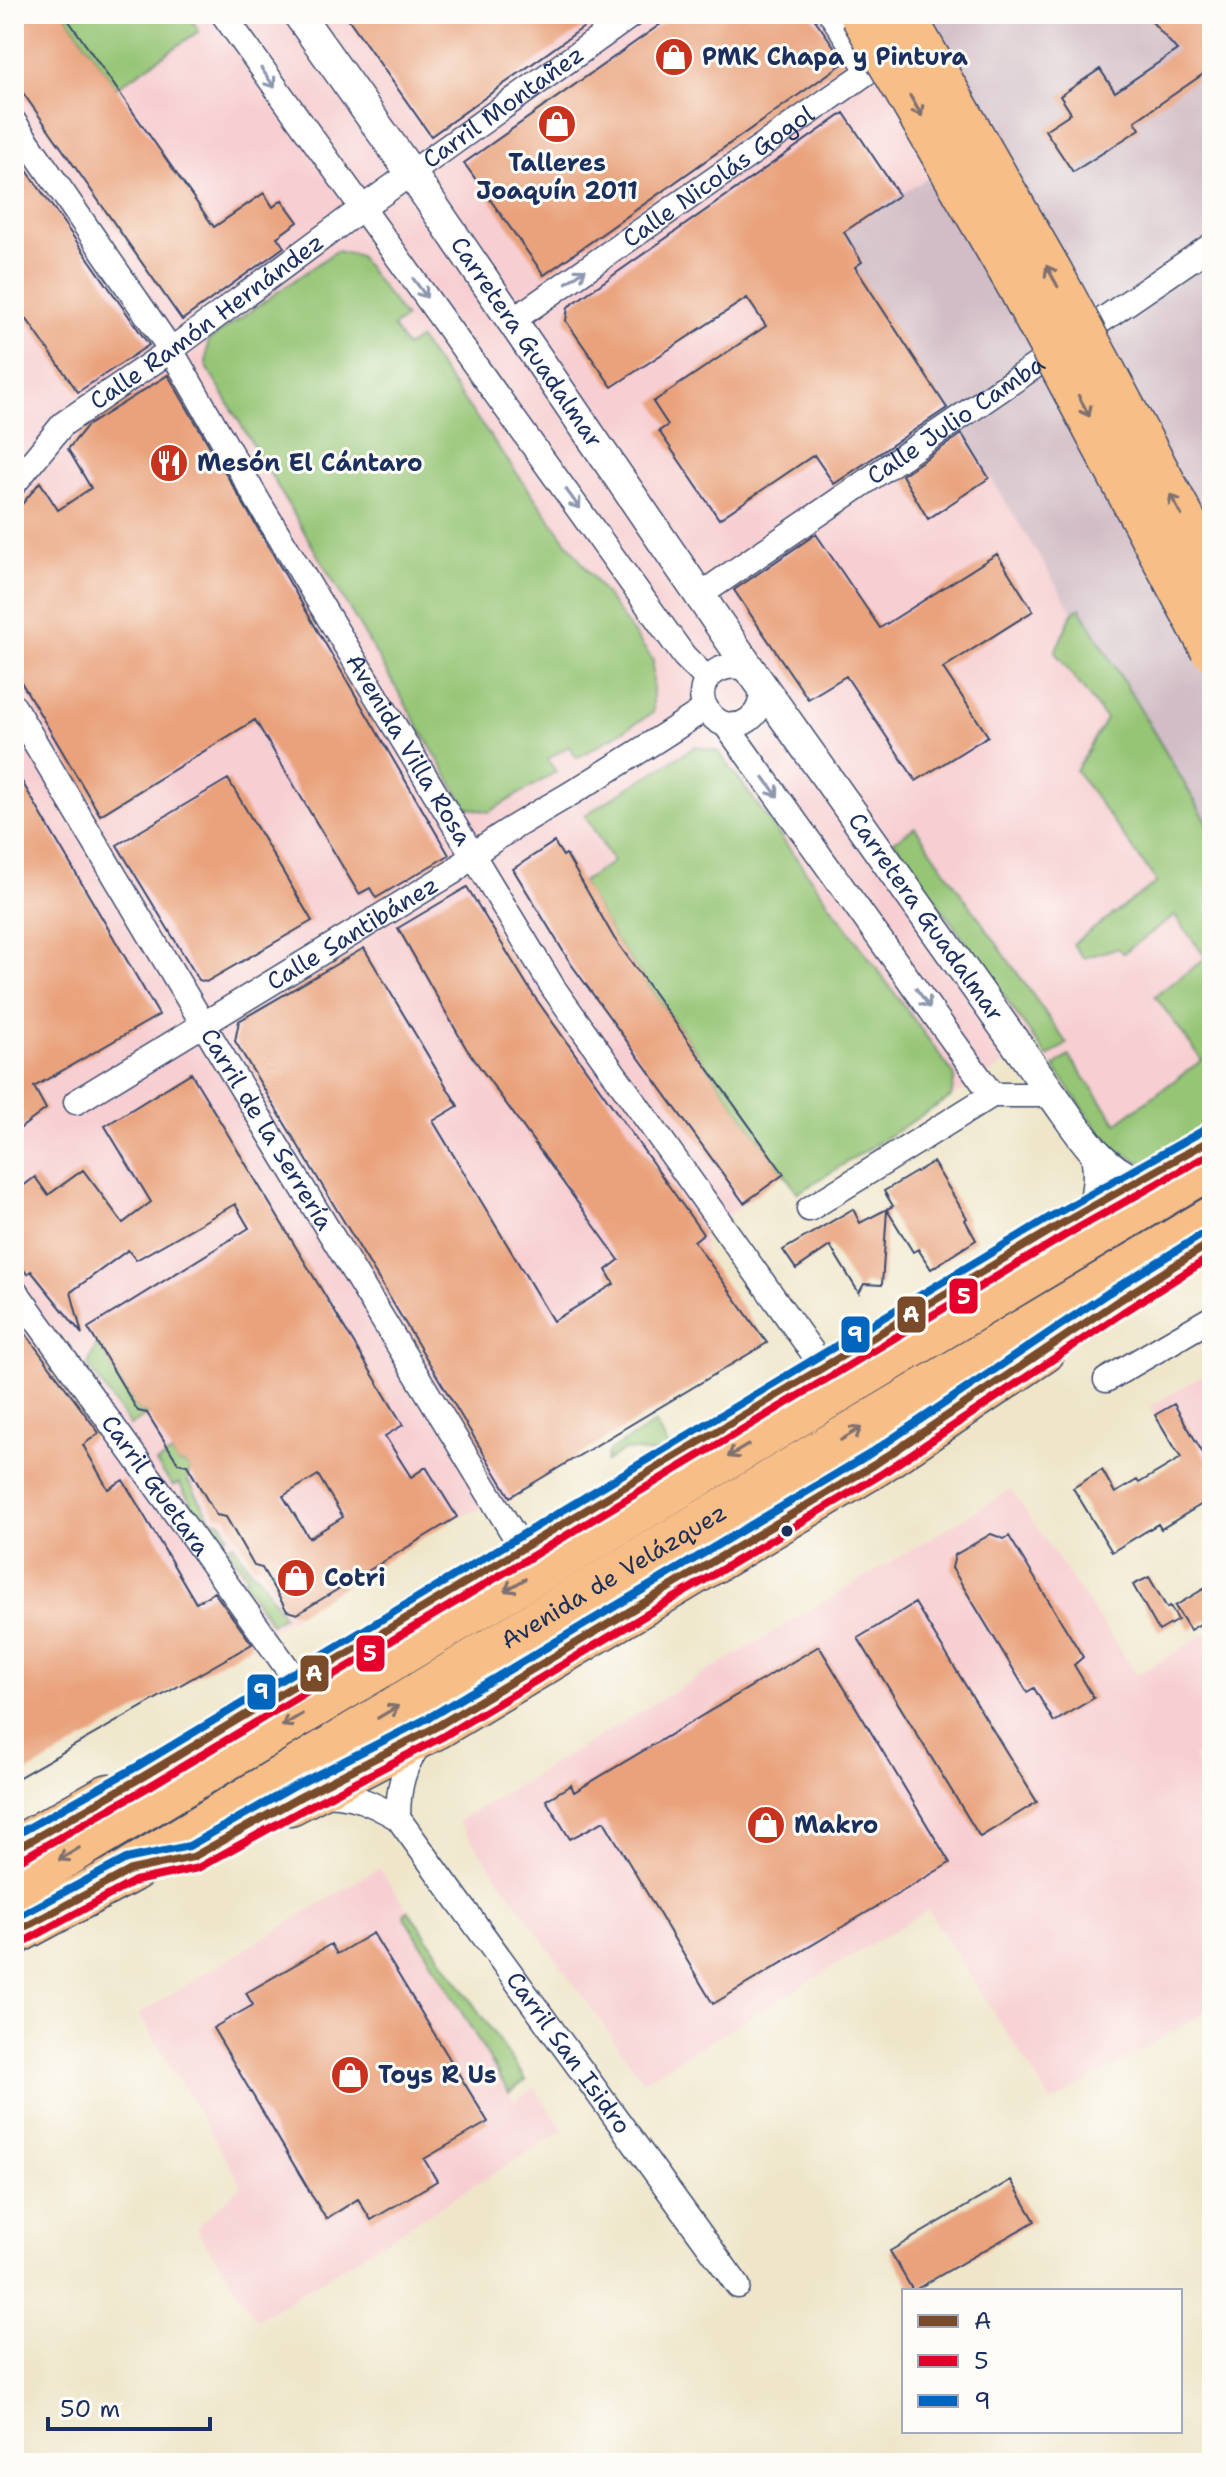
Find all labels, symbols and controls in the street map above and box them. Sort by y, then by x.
shop icon: PMK Chapa y Pintura [653,36,695,78]
street label: Carril Montañez [416,38,590,176]
place label: PMK Chapa y Pintura [702,41,968,73]
one-way arrow [260,66,276,88]
one-way arrow [908,94,924,117]
street label: Calle Nicolás Gogol [616,98,821,255]
shop icon: Talleres Joaquín 2011 [536,103,578,145]
place label: Talleres Joaquín 2011 [476,147,638,207]
street label: Calle Ramón Hernández [83,226,330,417]
street label: Carretera Guadalmar [443,230,610,454]
one-way arrow [1044,265,1060,289]
one-way arrow [565,268,587,284]
one-way arrow [412,277,429,298]
street label: Calle Julio Camba [861,348,1051,492]
one-way arrow [1077,393,1092,417]
restaurant icon: Mesón El Cántaro [148,442,190,484]
place label: Mesón El Cántaro [197,447,423,479]
one-way arrow [564,488,581,509]
one-way arrow [1167,494,1183,518]
street label: Avenida Villa Rosa [338,648,479,852]
one-way arrow [763,776,779,798]
street label: Carretera Guadalmar [841,806,1011,1028]
street label: Calle Santibánez [261,869,444,998]
one-way arrow [914,987,931,1009]
street label: Carril de la Serrería [193,1022,341,1236]
line badge: 5 [948,1277,979,1315]
text: 5 [957,1282,971,1311]
line badge: A [896,1295,927,1334]
text: A [903,1300,920,1329]
line badge: 9 [840,1315,871,1354]
text: 9 [847,1320,863,1349]
street label: Carril Guetara [94,1408,217,1562]
one-way arrow [839,1426,862,1442]
one-way arrow [727,1443,750,1459]
street label: Avenida de Velázquez [495,1496,733,1657]
unlabelled marker [779,1523,795,1539]
shop icon: Cotri [275,1557,317,1599]
place label: Cotri [324,1562,386,1594]
one-way arrow [504,1578,527,1594]
line badge: 5 [355,1634,386,1673]
text: 5 [363,1639,377,1668]
line badge: A [299,1654,330,1693]
text: A [306,1659,323,1688]
line badge: 9 [246,1673,277,1711]
text: 9 [253,1677,269,1706]
one-way arrow [376,1704,399,1720]
one-way arrow [281,1712,304,1728]
shop icon: Makro [745,1804,787,1846]
place label: Makro [794,1809,878,1841]
one-way arrow [58,1846,81,1862]
street label: Carril San Isidro [499,1965,638,2140]
shop icon: Toys R Us [329,2054,371,2096]
place label: Toys R Us [378,2059,497,2091]
legend [902,2289,1182,2433]
text: A [974,2305,991,2337]
text: 5 [974,2345,989,2377]
scale bar [48,2381,210,2431]
text: 9 [974,2385,991,2417]
text: 50 m [60,2393,120,2425]

